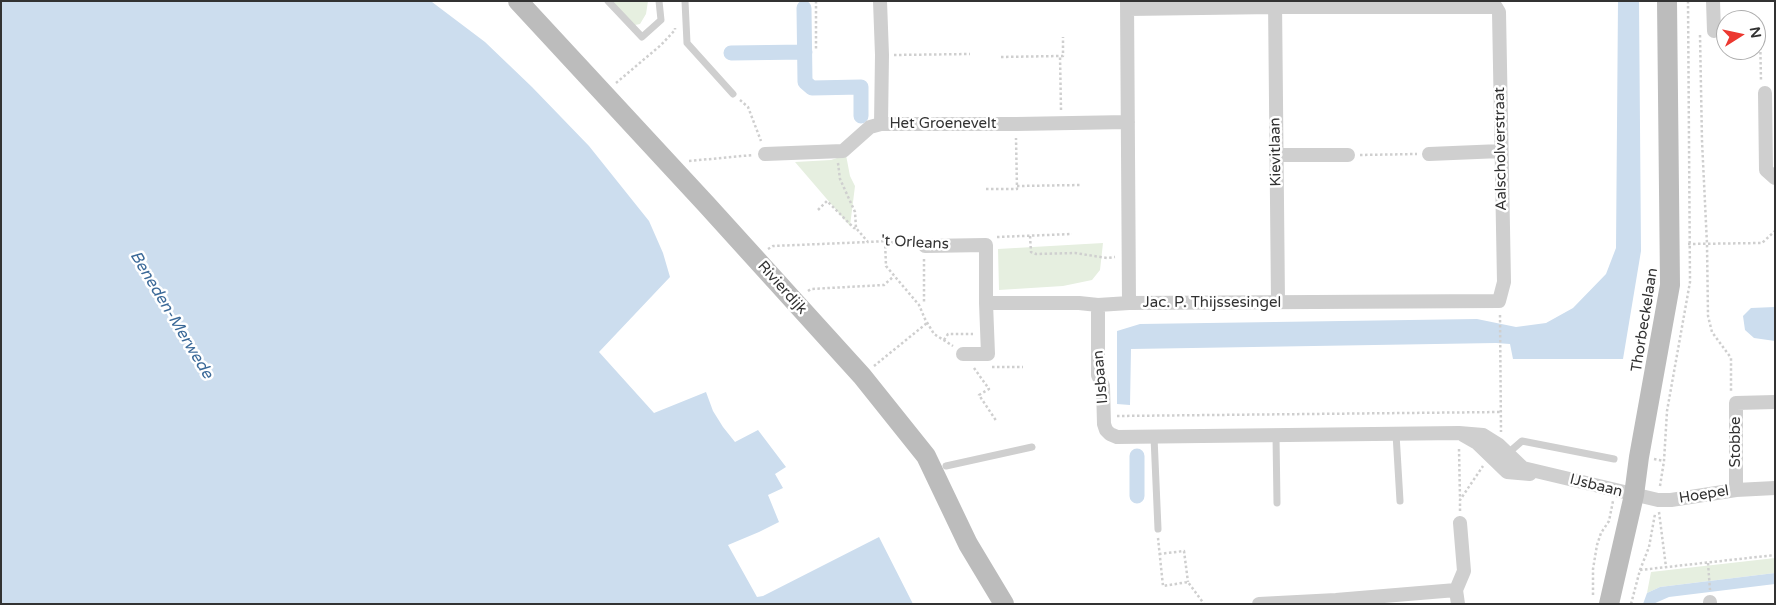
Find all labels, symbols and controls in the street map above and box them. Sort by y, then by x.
north arrow [1716,10,1766,60]
text: N [1746,25,1765,39]
street label: Aalscholverstraat [1491,87,1511,211]
street label: Het Groenevelt [889,115,997,133]
street label: Kievitlaan [1266,117,1286,187]
street label: 't Orleans [881,232,949,254]
water label: Beneden-Merwede [125,248,217,382]
street label: Rivierdijk [753,258,811,318]
street label: Thorbeckelaan [1628,267,1662,373]
street label: Jac. P. Thijssesingel [1143,294,1281,312]
street label: IJsbaan [1090,349,1112,405]
street label: Stobbe [1727,416,1745,468]
street label: IJsbaan [1568,471,1624,501]
street label: Hoepel [1678,482,1730,508]

